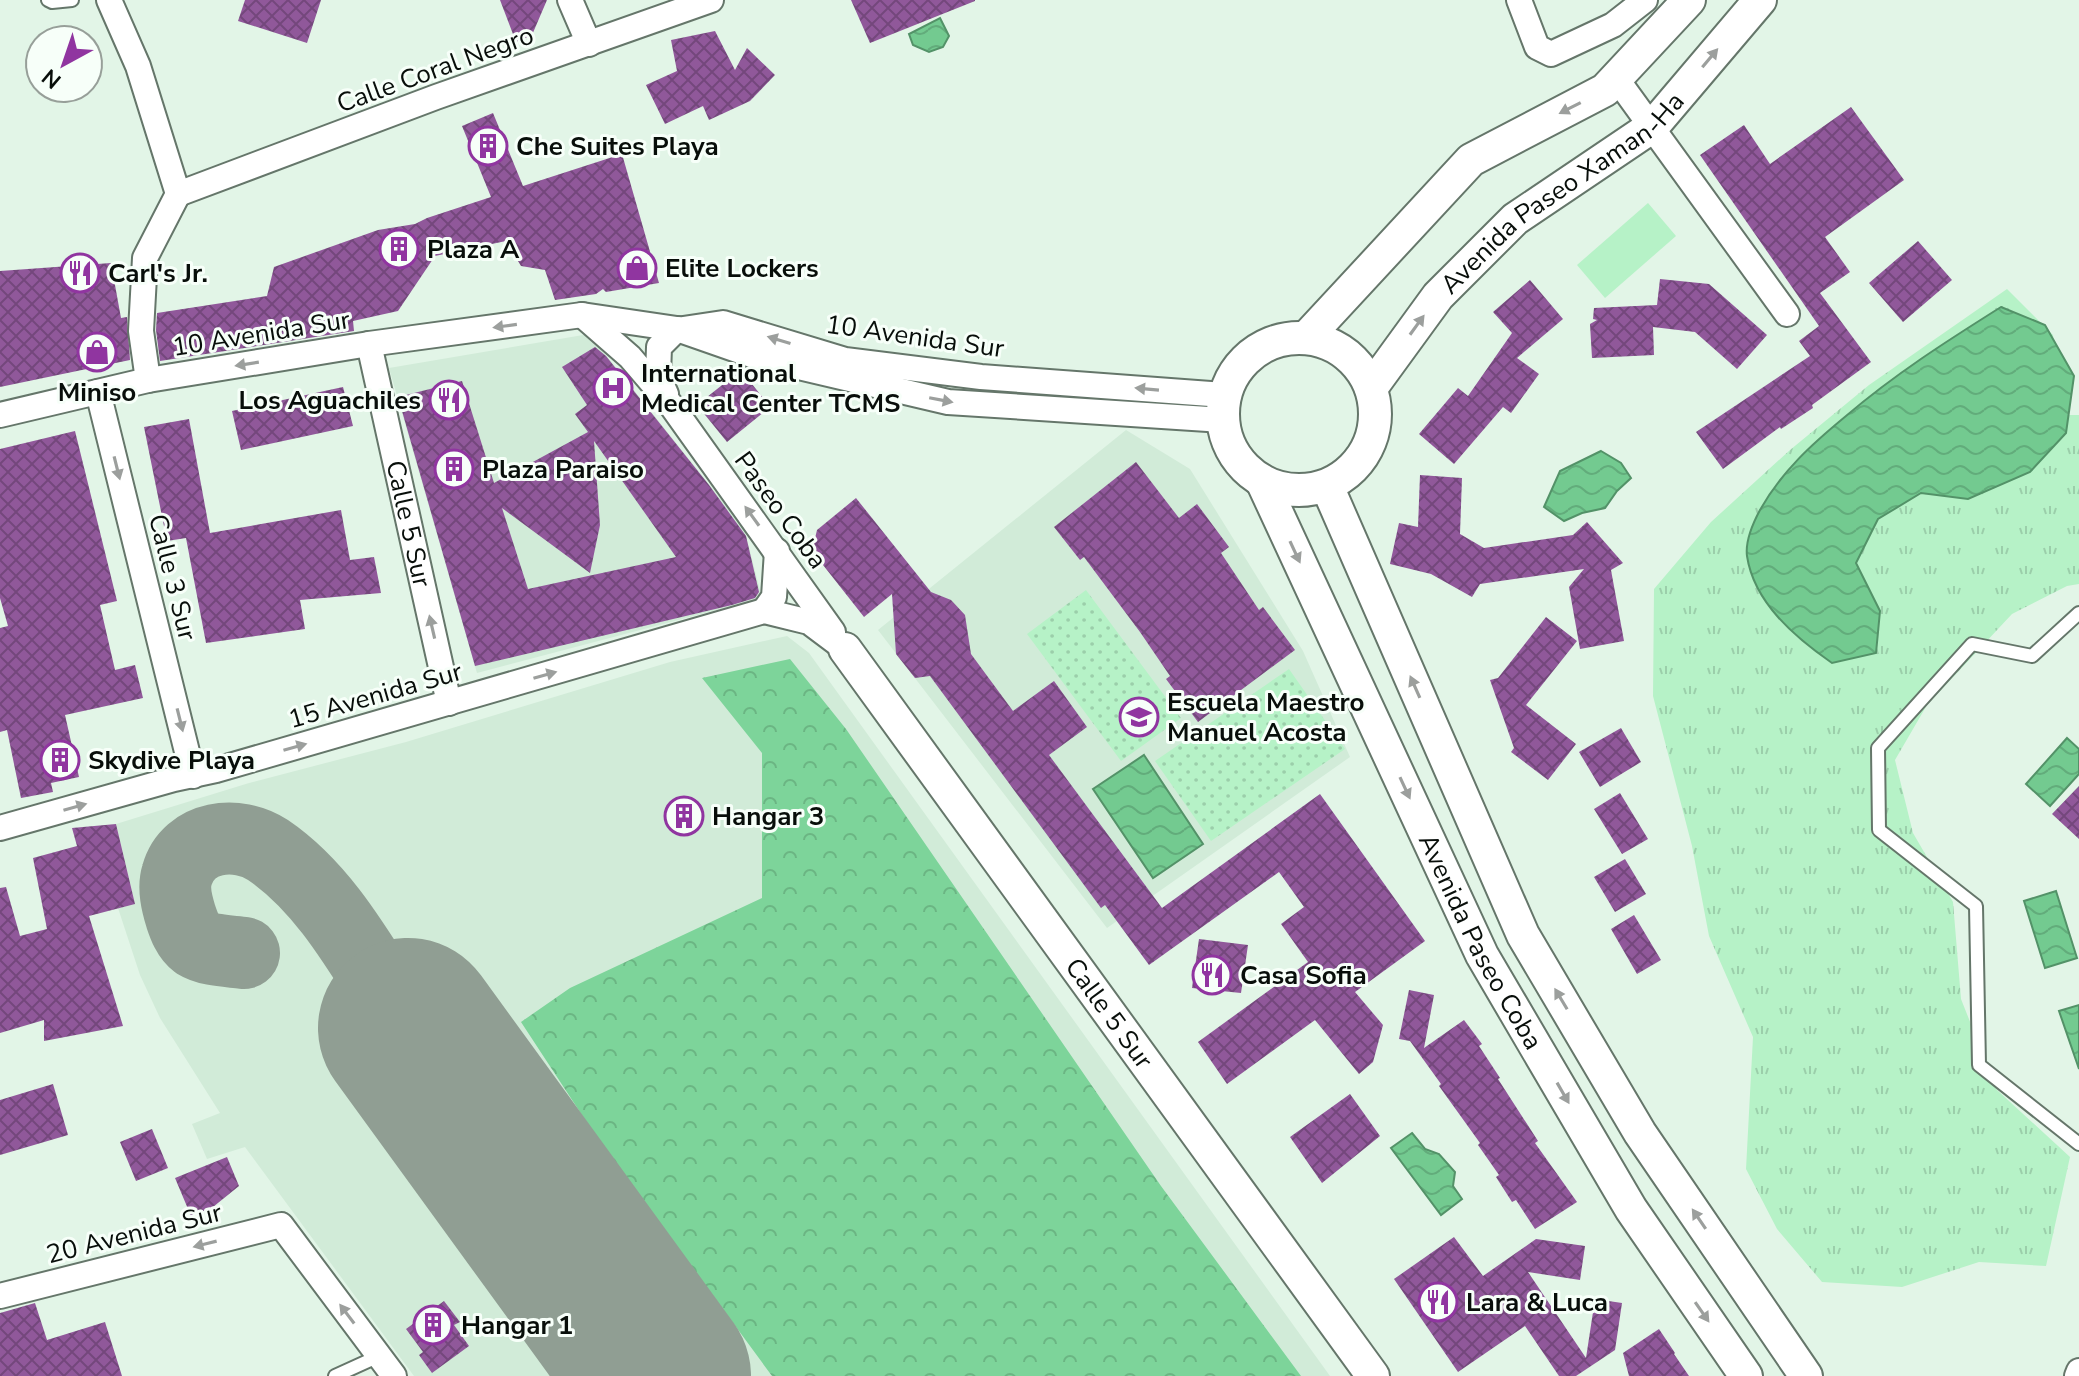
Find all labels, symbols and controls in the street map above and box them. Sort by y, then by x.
street label: Calle Coral Negro [332,18,538,121]
north arrow [24,24,104,104]
one-way arrow [1701,49,1718,69]
text: N [36,62,68,95]
street label: Avenida Paseo Xaman-Ha [1433,85,1692,302]
one-way arrow [1559,101,1582,114]
building icon: Che Suites Playa [467,125,509,167]
place label: Che Suites Playa [516,129,719,164]
building icon: Plaza A [378,228,420,270]
place label: Plaza A [427,232,520,267]
shop icon: Elite Lockers [616,247,658,289]
place label: Elite Lockers [665,251,819,286]
restaurant icon: Carl's Jr. [59,252,101,294]
place label: Carl's Jr. [108,256,208,291]
street label: 10 Avenida Sur [170,302,353,365]
street label: 10 Avenida Sur [824,307,1007,366]
one-way arrow [1408,315,1424,336]
one-way arrow [492,320,517,333]
shop icon: Miniso [76,331,118,373]
one-way arrow [767,333,791,346]
place label: International Medical Center TCMS [641,356,900,421]
one-way arrow [235,358,260,371]
hospital icon: International Medical Center TCMS [592,367,634,409]
place label: Miniso [58,375,136,410]
restaurant icon: Los Aguachiles [428,379,470,421]
one-way arrow [1134,382,1159,395]
place label: Los Aguachiles [239,383,421,418]
one-way arrow [929,394,954,407]
street label: Paseo Coba [726,445,835,576]
building icon: Plaza Paraiso [433,448,475,490]
place label: Plaza Paraiso [482,452,644,487]
one-way arrow [111,455,123,480]
street label: Calle 5 Sur [377,457,440,591]
one-way arrow [744,505,760,527]
street label: Calle 3 Sur [140,510,205,645]
one-way arrow [1288,540,1302,564]
one-way arrow [425,614,438,639]
street label: 15 Avenida Sur [284,654,467,737]
one-way arrow [533,668,557,681]
one-way arrow [1409,676,1422,699]
place label: Escuela Maestro Manuel Acosta [1167,685,1364,750]
school or university icon: Escuela Maestro Manuel Acosta [1118,696,1160,738]
one-way arrow [175,708,187,733]
building icon: Skydive Playa [39,739,81,781]
one-way arrow [284,740,308,753]
place label: Skydive Playa [88,743,255,778]
one-way arrow [1398,776,1411,799]
building icon: Hangar 3 [663,795,705,837]
place label: Hangar 3 [712,799,824,834]
one-way arrow [64,800,88,813]
street label: Avenida Paseo Coba [1410,828,1551,1056]
street label: Calle 5 Sur [1057,951,1161,1076]
restaurant icon: Casa Sofia [1191,954,1233,996]
place label: Casa Sofia [1240,958,1367,993]
one-way arrow [1554,987,1568,1010]
one-way arrow [1556,1082,1570,1104]
street label: 20 Avenida Sur [43,1195,226,1272]
one-way arrow [1692,1208,1707,1229]
one-way arrow [193,1238,218,1251]
restaurant icon: Lara & Luca [1417,1281,1459,1323]
place label: Lara & Luca [1466,1285,1608,1320]
one-way arrow [1694,1302,1709,1323]
one-way arrow [340,1304,356,1324]
building icon: Hangar 1 [412,1304,454,1346]
place label: Hangar 1 [461,1308,573,1343]

